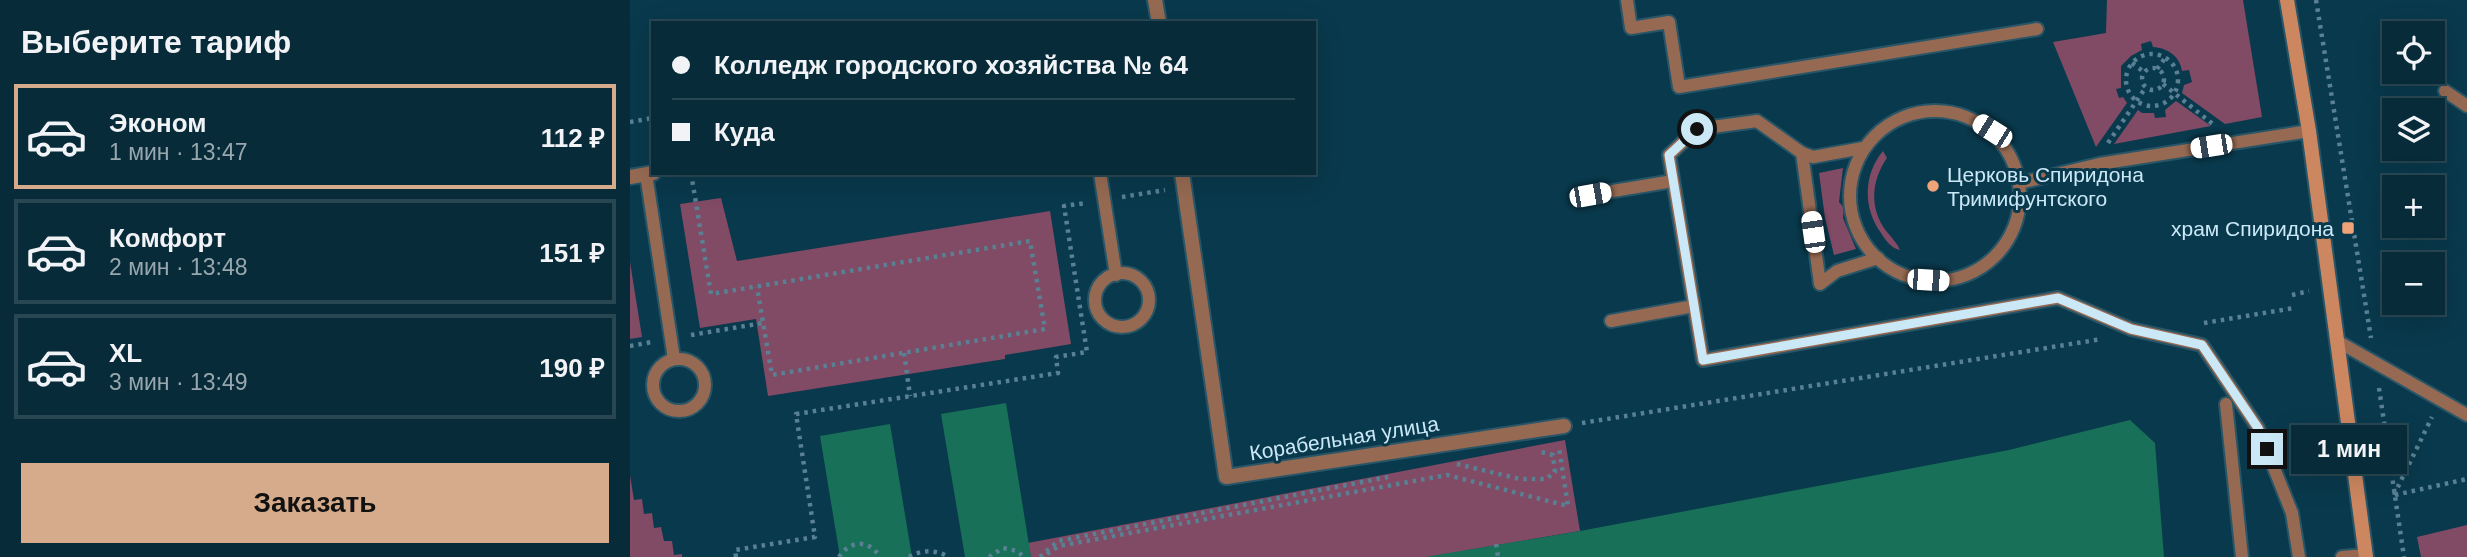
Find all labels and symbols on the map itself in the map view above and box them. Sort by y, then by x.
car [1969,111,2016,151]
route start [1681,113,1713,145]
car [2189,132,2234,160]
place label: Церковь Спиридона Тримифунтского [1947,163,2144,210]
marker: Церковь Спиридона Тримифунтского [1925,178,1941,194]
car [1568,181,1613,209]
car [1800,210,1827,254]
place label: храм Спиридона [2171,217,2334,240]
marker: храм Спиридона [2340,220,2356,236]
car [1907,268,1950,292]
street label: Корабельная улица [1248,412,1441,464]
callout: 1 мин [2292,424,2407,474]
route end [2251,433,2283,465]

